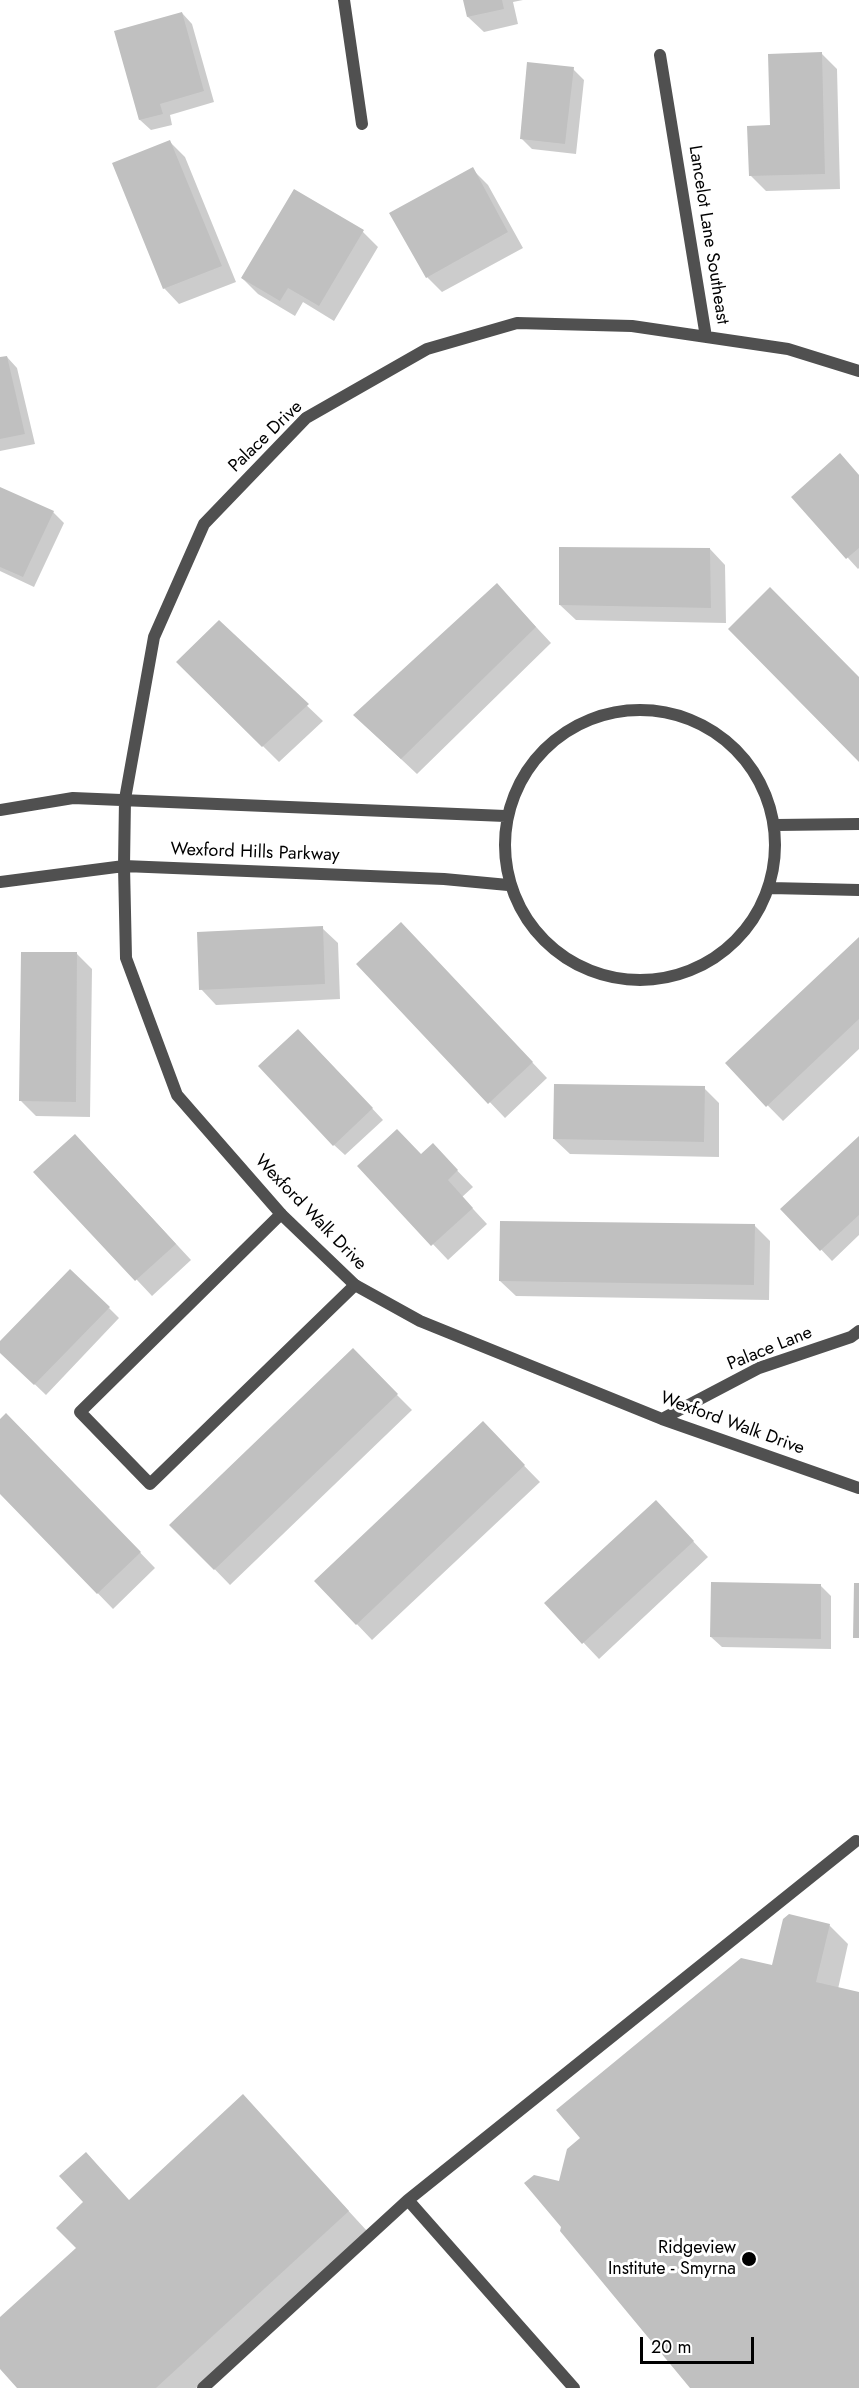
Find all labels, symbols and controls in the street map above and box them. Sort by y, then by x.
street label: Lancelot Lane Southeast [683,144,733,326]
street label: Palace Drive [225,397,307,477]
street label: Wexford Hills Parkway [170,839,340,867]
street label: Wexford Walk Drive [249,1151,371,1275]
street label: Palace Lane [724,1322,816,1376]
street label: Wexford Walk Drive [657,1388,807,1460]
place label: Ridgeview Institute - Smyrna [608,2238,736,2280]
marker: Ridgeview Institute - Smyrna [740,2250,758,2268]
scale bar [643,2325,757,2363]
text: 20 m [651,2334,691,2360]

